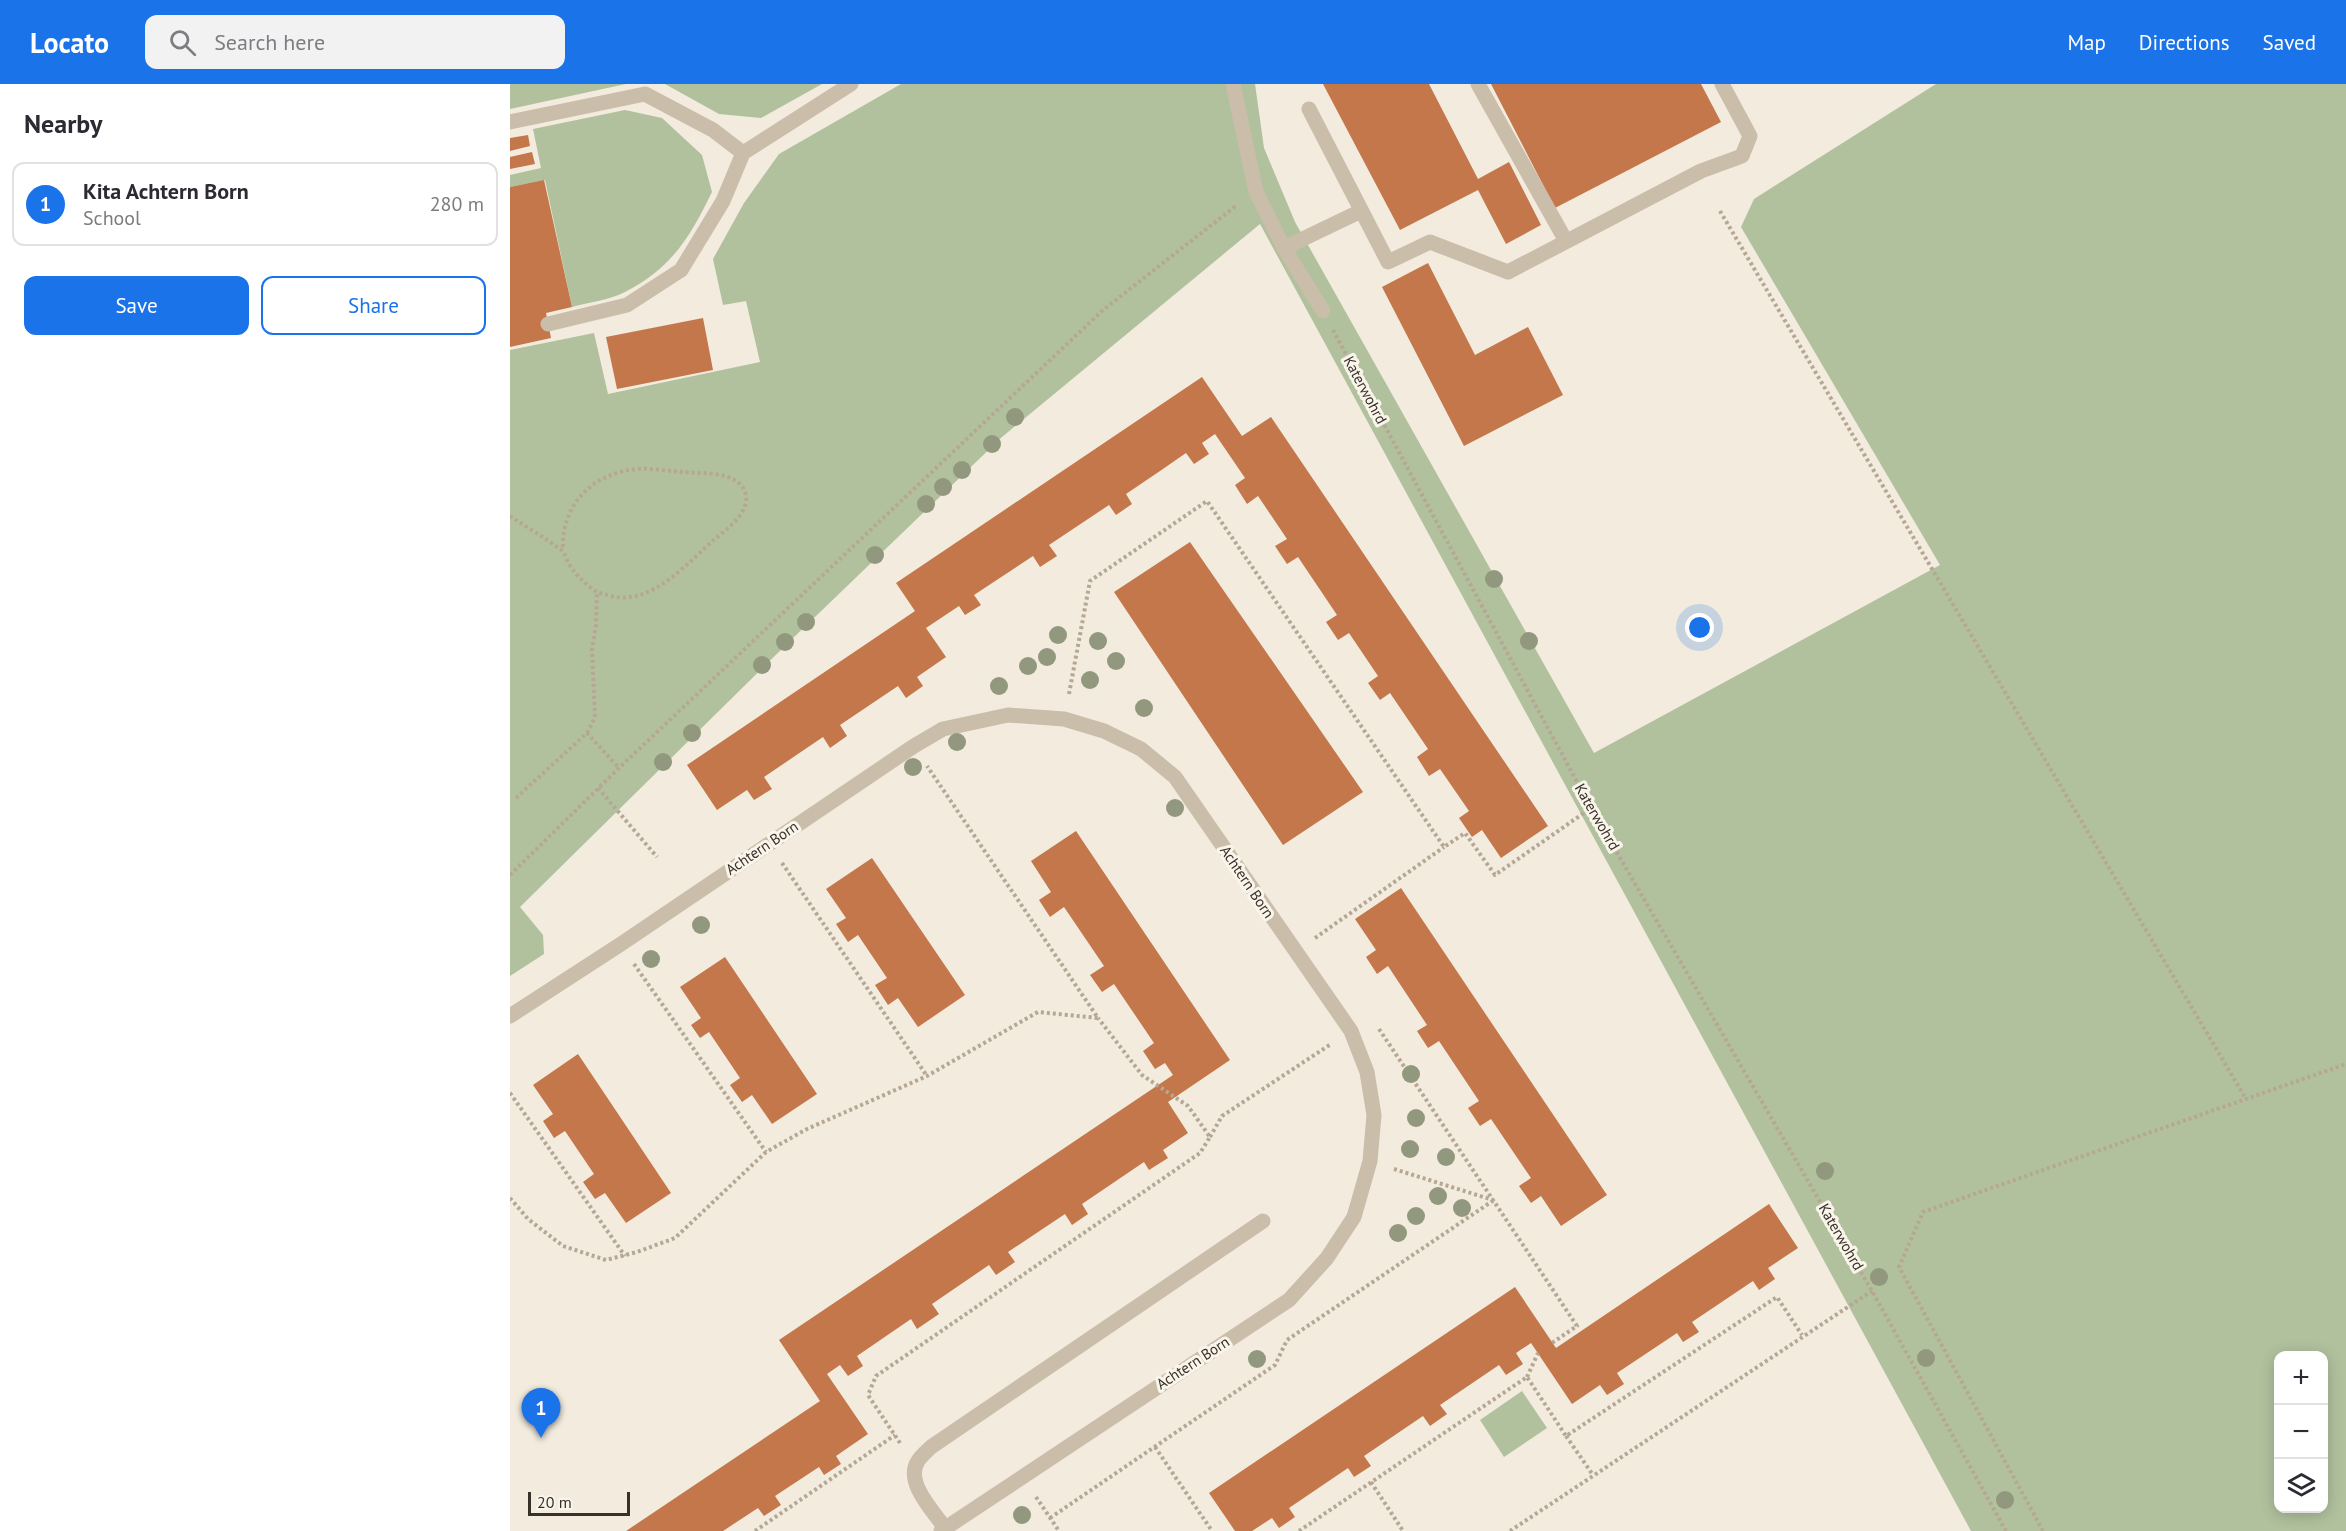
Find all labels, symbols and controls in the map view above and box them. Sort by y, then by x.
search box [145,15,565,69]
text: Locato [30,24,109,61]
icon: search [166,26,199,59]
text: Search here [214,28,325,56]
text: Map [2067,29,2106,56]
text: Directions [2139,29,2230,56]
text: Saved [2263,29,2316,56]
text: Nearby [24,107,102,140]
text: Kita Achtern Born [83,177,249,205]
text: 1 [40,191,51,217]
text: 280 m [430,191,484,217]
text: School [83,205,141,231]
button: Save [24,276,249,335]
button: Share [261,276,486,335]
street label: Katerwohrd [1340,353,1391,427]
your location [1685,613,1714,642]
street label: Katerwohrd [1571,780,1624,854]
street label: Achtern Born [722,816,802,879]
street label: Achtern Born [1216,842,1279,922]
street label: Katerwohrd [1815,1200,1868,1274]
street label: Achtern Born [1153,1332,1233,1393]
map controls [2274,1351,2328,1513]
button: + [2274,1351,2328,1405]
pin: 1 [522,1388,561,1438]
button: − [2274,1405,2328,1459]
button: layers [2274,1459,2328,1513]
scale bar [528,1489,630,1516]
text: 20 m [537,1492,572,1512]

